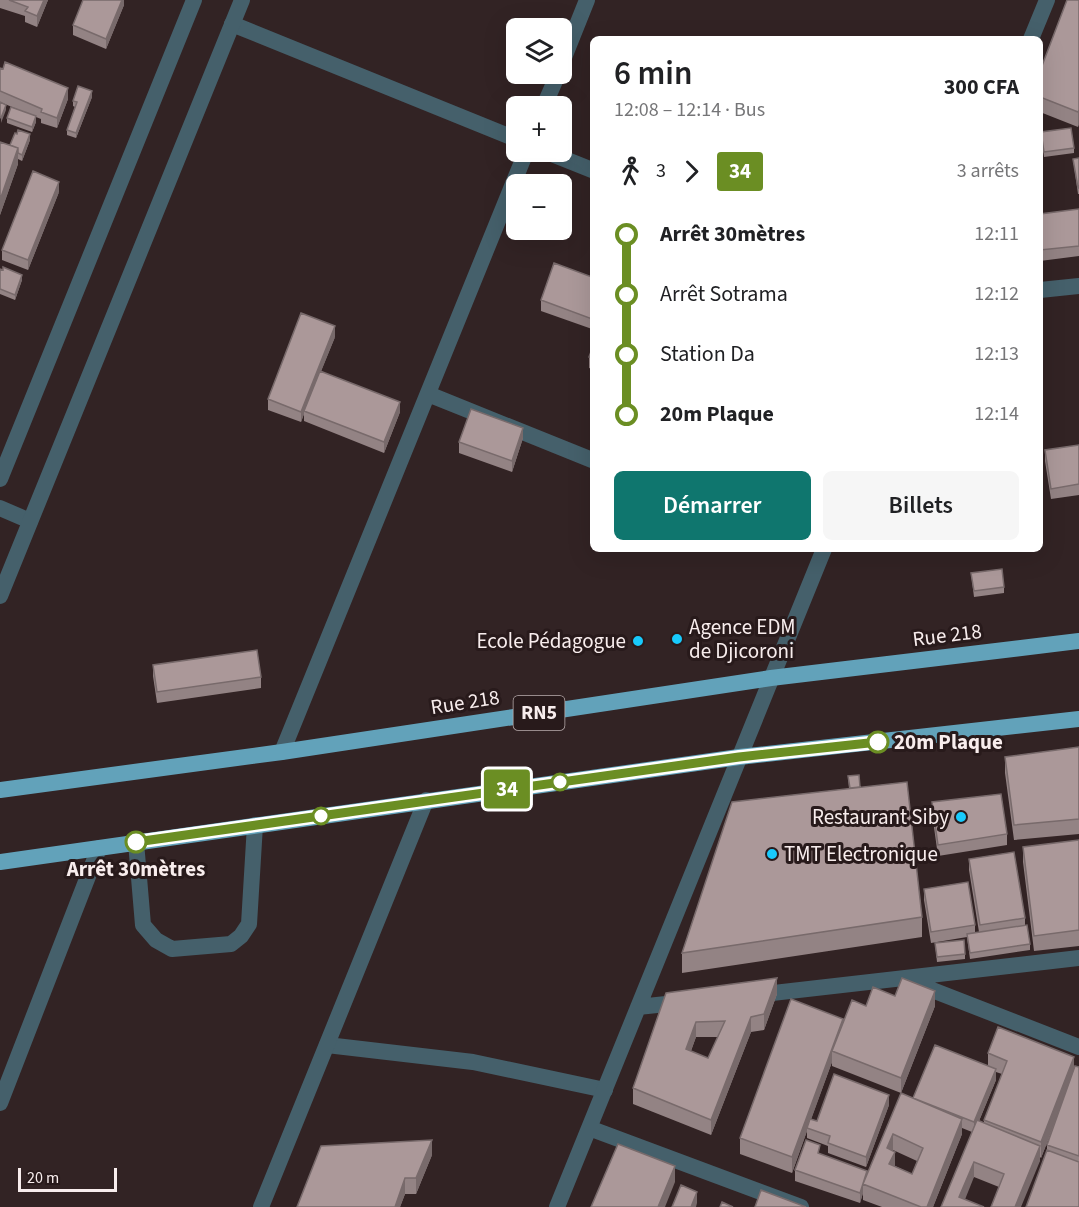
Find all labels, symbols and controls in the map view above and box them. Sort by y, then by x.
map controls [506,18,572,240]
button: layers [506,18,572,84]
text: 6 min [614,50,692,97]
text: 300 CFA [944,71,1019,103]
button: + [506,96,572,162]
text: 12:08 – 12:14 · Bus [614,96,765,124]
icon: walk [614,155,647,188]
icon: forward [675,155,708,188]
text: 34 [729,156,751,186]
text: 3 [656,157,666,185]
text: 3 arrêts [957,157,1019,185]
button: − [506,174,572,240]
text: Arrêt 30mètres [660,218,805,250]
text: 12:11 [974,220,1019,248]
text: Arrêt Sotrama [660,278,788,310]
text: 12:12 [974,280,1019,308]
text: Station Da [660,338,755,370]
text: 12:13 [974,340,1019,368]
text: 20m Plaque [660,398,774,430]
text: 12:14 [974,400,1019,428]
button: Démarrer [614,471,811,540]
button: Billets [823,471,1019,540]
place label: Agence EDM de Djicoroni [689,612,796,666]
street label: Rue 218 [911,616,983,654]
place label: Ecole Pédagogue [477,626,626,656]
marker: Agence EDM de Djicoroni [670,632,684,646]
marker: Ecole Pédagogue [631,634,645,648]
street label: Rue 218 [428,682,502,722]
road number: RN5 [514,696,564,730]
place label: 20m Plaque [894,727,1003,757]
marker: 20m Plaque [867,731,889,753]
line badge: 34 [480,770,534,808]
unlabelled marker [551,773,569,791]
text: 34 [496,774,518,804]
place label: Restaurant Siby [812,802,949,832]
unlabelled marker [312,807,330,825]
marker: Restaurant Siby [954,810,968,824]
marker: Arrêt 30mètres [125,831,147,853]
place label: TMT Electronique [784,839,938,869]
marker: TMT Electronique [765,847,779,861]
place label: Arrêt 30mètres [66,854,205,884]
scale bar [18,1165,117,1192]
text: 20 m [27,1167,59,1189]

